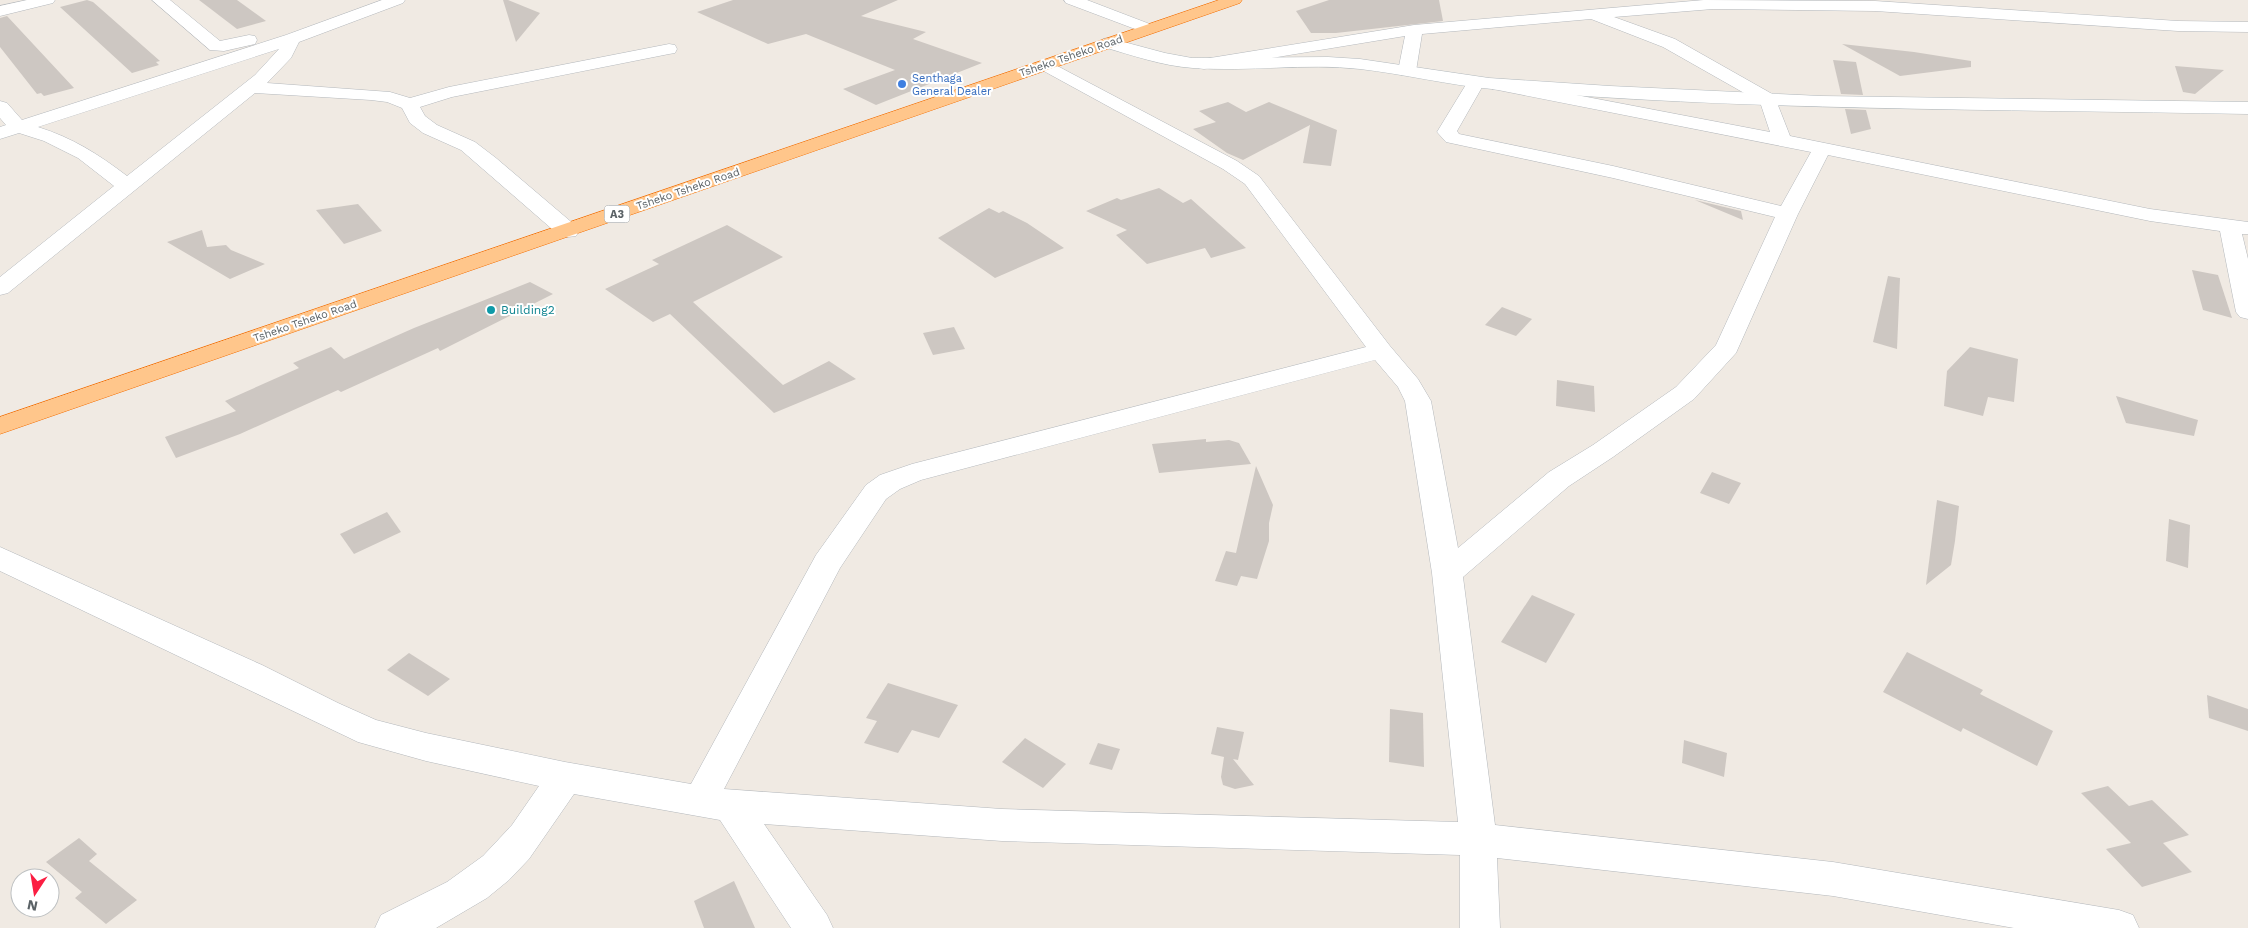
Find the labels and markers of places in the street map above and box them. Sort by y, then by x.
place label: Senthaga General Dealer [912,72,992,98]
marker: Senthaga General Dealer [896,78,908,90]
place label: Building2 [501,303,555,317]
marker: Building2 [485,304,497,316]

